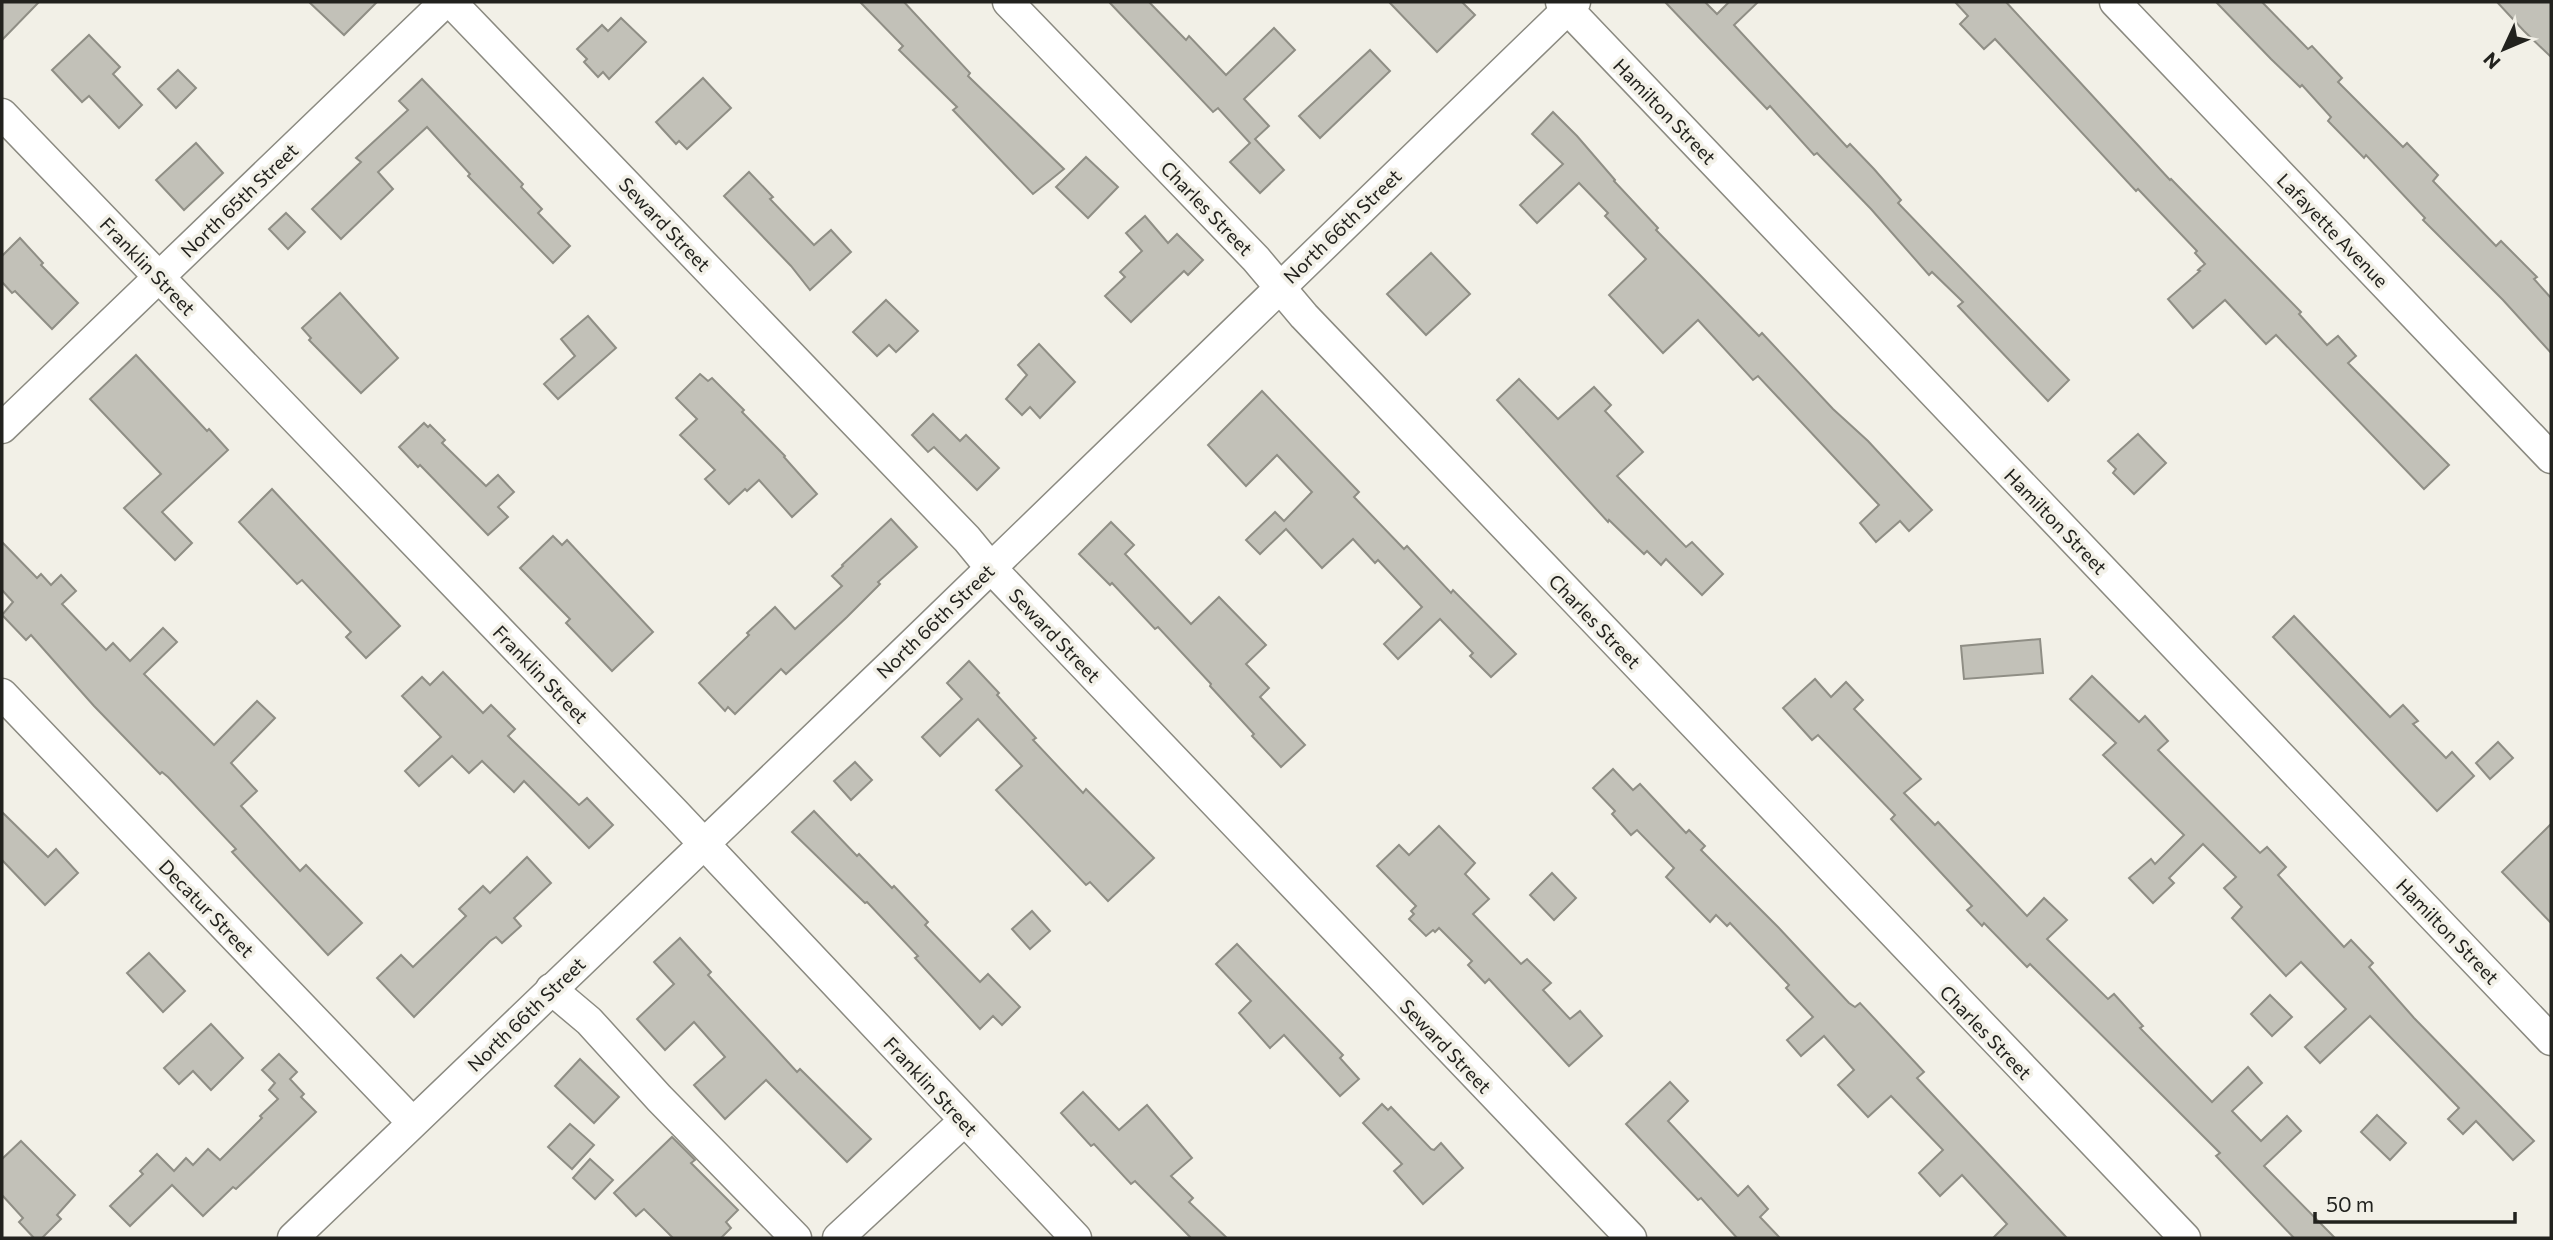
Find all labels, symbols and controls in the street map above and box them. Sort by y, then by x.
north arrow [2469,14,2539,84]
text: N [2478,48,2505,74]
street label: Hamilton Street [1609,53,1721,169]
street label: North 65th Street [176,138,303,262]
street label: Charles Street [1156,156,1258,260]
street label: North 66th Street [1278,164,1406,288]
street label: Lafayette Avenue [2273,168,2393,292]
street label: Seward Street [615,172,716,276]
street label: Franklin Street [96,212,201,320]
street label: Hamilton Street [2000,463,2112,579]
street label: North 66th Street [871,559,999,683]
street label: Charles Street [1544,569,1646,673]
street label: Seward Street [1005,583,1106,687]
street label: Franklin Street [489,620,594,728]
street label: Decatur Street [155,854,259,962]
street label: Hamilton Street [2392,873,2504,989]
street label: North 66th Street [462,952,590,1076]
street label: Charles Street [1935,980,2037,1084]
street label: Seward Street [1396,994,1497,1098]
street label: Franklin Street [879,1032,983,1140]
scale bar [2315,1180,2514,1224]
text: 50 m [2326,1191,2374,1216]

